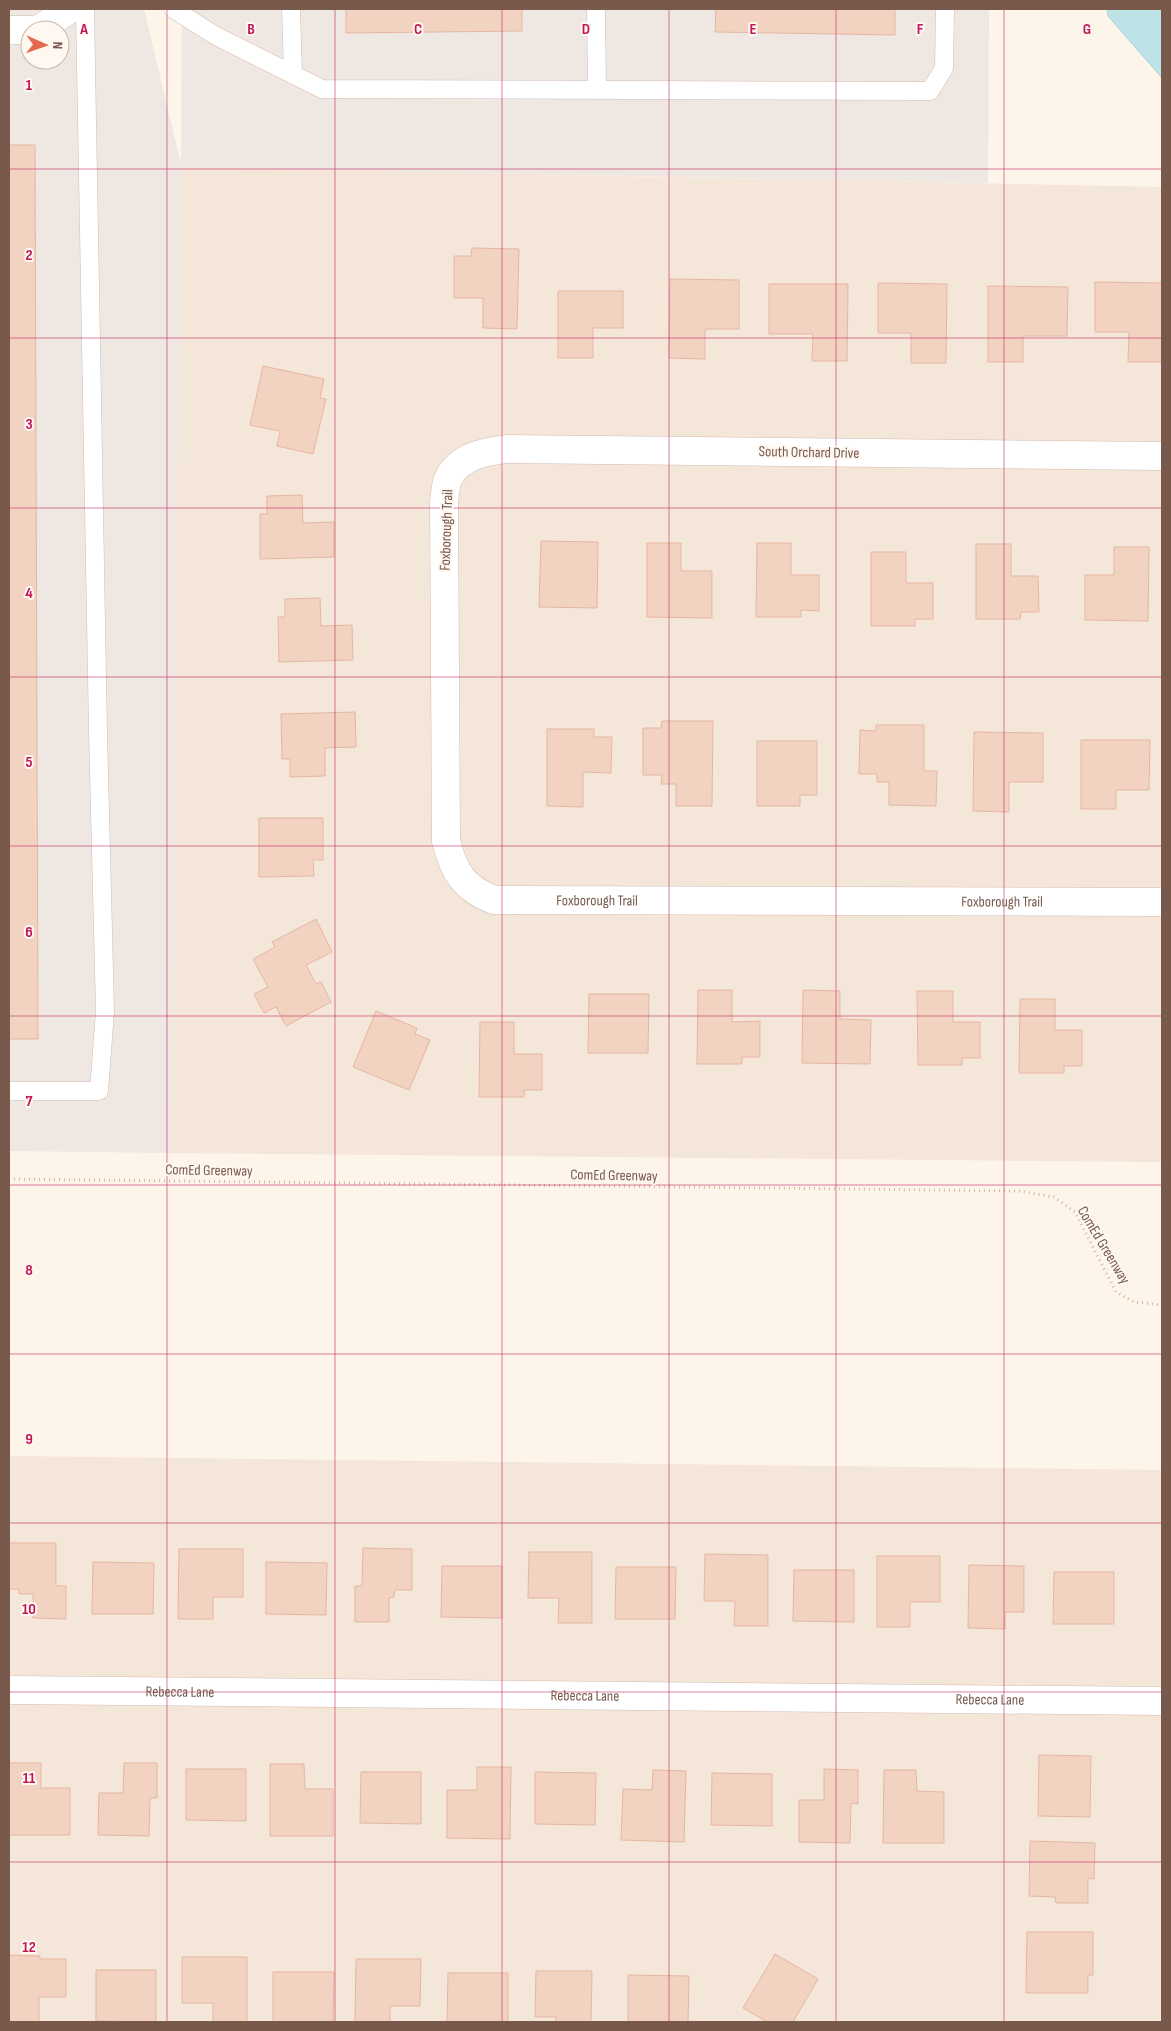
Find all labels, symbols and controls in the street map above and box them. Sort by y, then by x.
north arrow [20,20,70,70]
text: A [79,20,88,39]
text: B [247,20,255,39]
text: C [414,20,422,39]
text: D [582,20,590,39]
text: E [750,20,757,39]
text: F [917,20,924,39]
text: G [1083,20,1091,39]
text: N [49,41,66,49]
text: 1 [26,76,33,95]
text: 2 [25,246,33,265]
text: 3 [25,415,33,434]
street label: South Orchard Drive [758,442,860,463]
street label: Foxborough Trail [436,489,457,571]
text: 4 [25,584,33,603]
text: 5 [25,753,33,772]
street label: Foxborough Trail [556,891,638,910]
street label: Foxborough Trail [961,892,1043,912]
text: 6 [25,923,33,942]
text: 7 [26,1092,33,1111]
street label: ComEd Greenway [165,1160,253,1181]
street label: ComEd Greenway [570,1165,658,1186]
street label: ComEd Greenway [1073,1203,1134,1288]
text: 8 [25,1261,33,1280]
text: 9 [25,1430,33,1449]
text: 10 [22,1600,36,1619]
street label: Rebecca Lane [145,1682,214,1702]
street label: Rebecca Lane [550,1686,619,1706]
street label: Rebecca Lane [955,1690,1024,1710]
text: 11 [23,1769,36,1788]
text: 12 [22,1938,36,1957]

